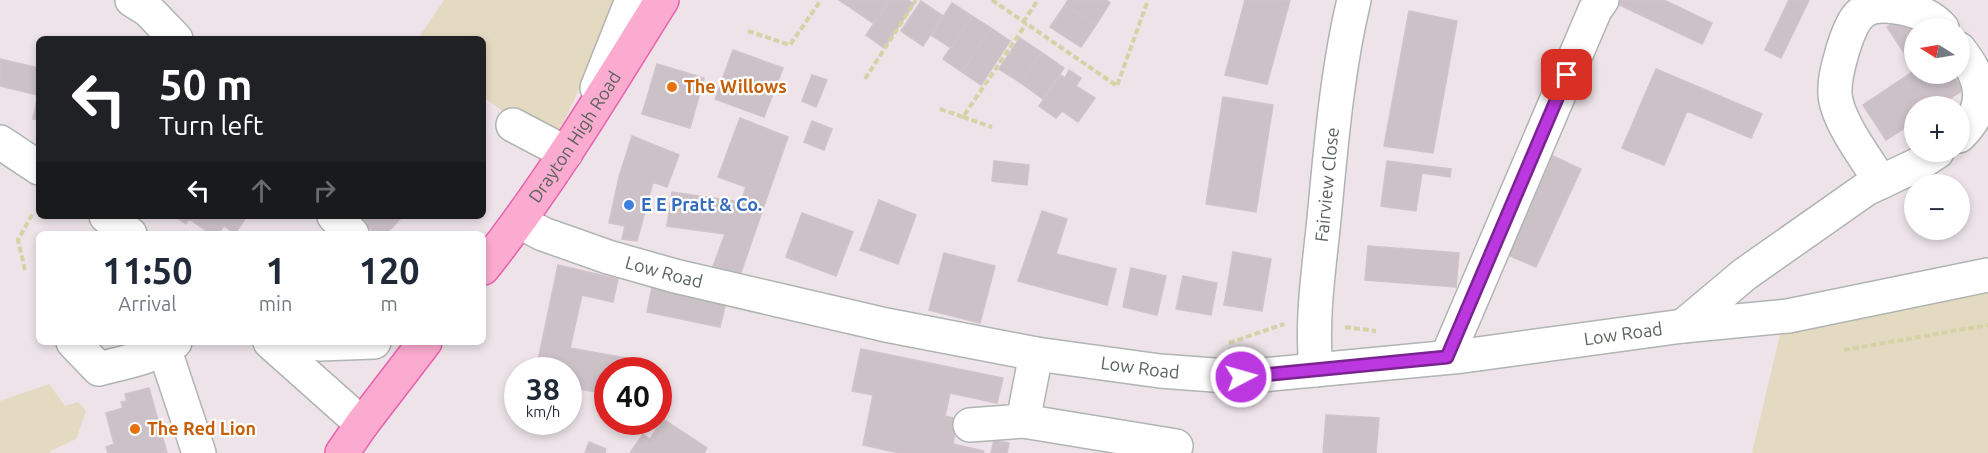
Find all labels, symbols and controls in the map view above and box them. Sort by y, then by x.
north arrow [1904,18,1970,84]
map controls [1904,18,1970,240]
pin [1541,49,1592,100]
icon: arrive [1550,58,1583,91]
icon: left [60,60,138,138]
text: 50 m [159,61,253,108]
street label: Drayton High Road [524,67,624,206]
place label: The Willows [684,76,787,96]
marker: The Willows [665,80,679,94]
button: + [1904,96,1970,162]
text: Turn left [159,110,263,140]
street label: Fairview Close [1311,126,1342,243]
icon: left [182,174,215,207]
icon: ahead [245,174,278,207]
icon: right [308,174,341,207]
button: − [1904,174,1970,240]
place label: E E Pratt & Co. [641,194,762,214]
marker: E E Pratt & Co. [622,198,636,212]
text: 11:50 [102,250,192,291]
text: 1 [265,250,286,291]
text: 120 [359,250,420,291]
street label: Low Road [623,251,705,291]
text: Arrival [118,292,177,315]
text: min [259,292,292,315]
text: m [381,292,398,315]
street label: Low Road [1582,318,1664,348]
position arrow [1209,345,1273,409]
street label: Low Road [1100,352,1180,381]
speed limit sign: 40 [594,357,672,435]
text: 38 [526,372,560,406]
text: km/h [526,403,560,420]
place label: The Red Lion [147,418,256,438]
marker: The Red Lion [128,422,142,436]

